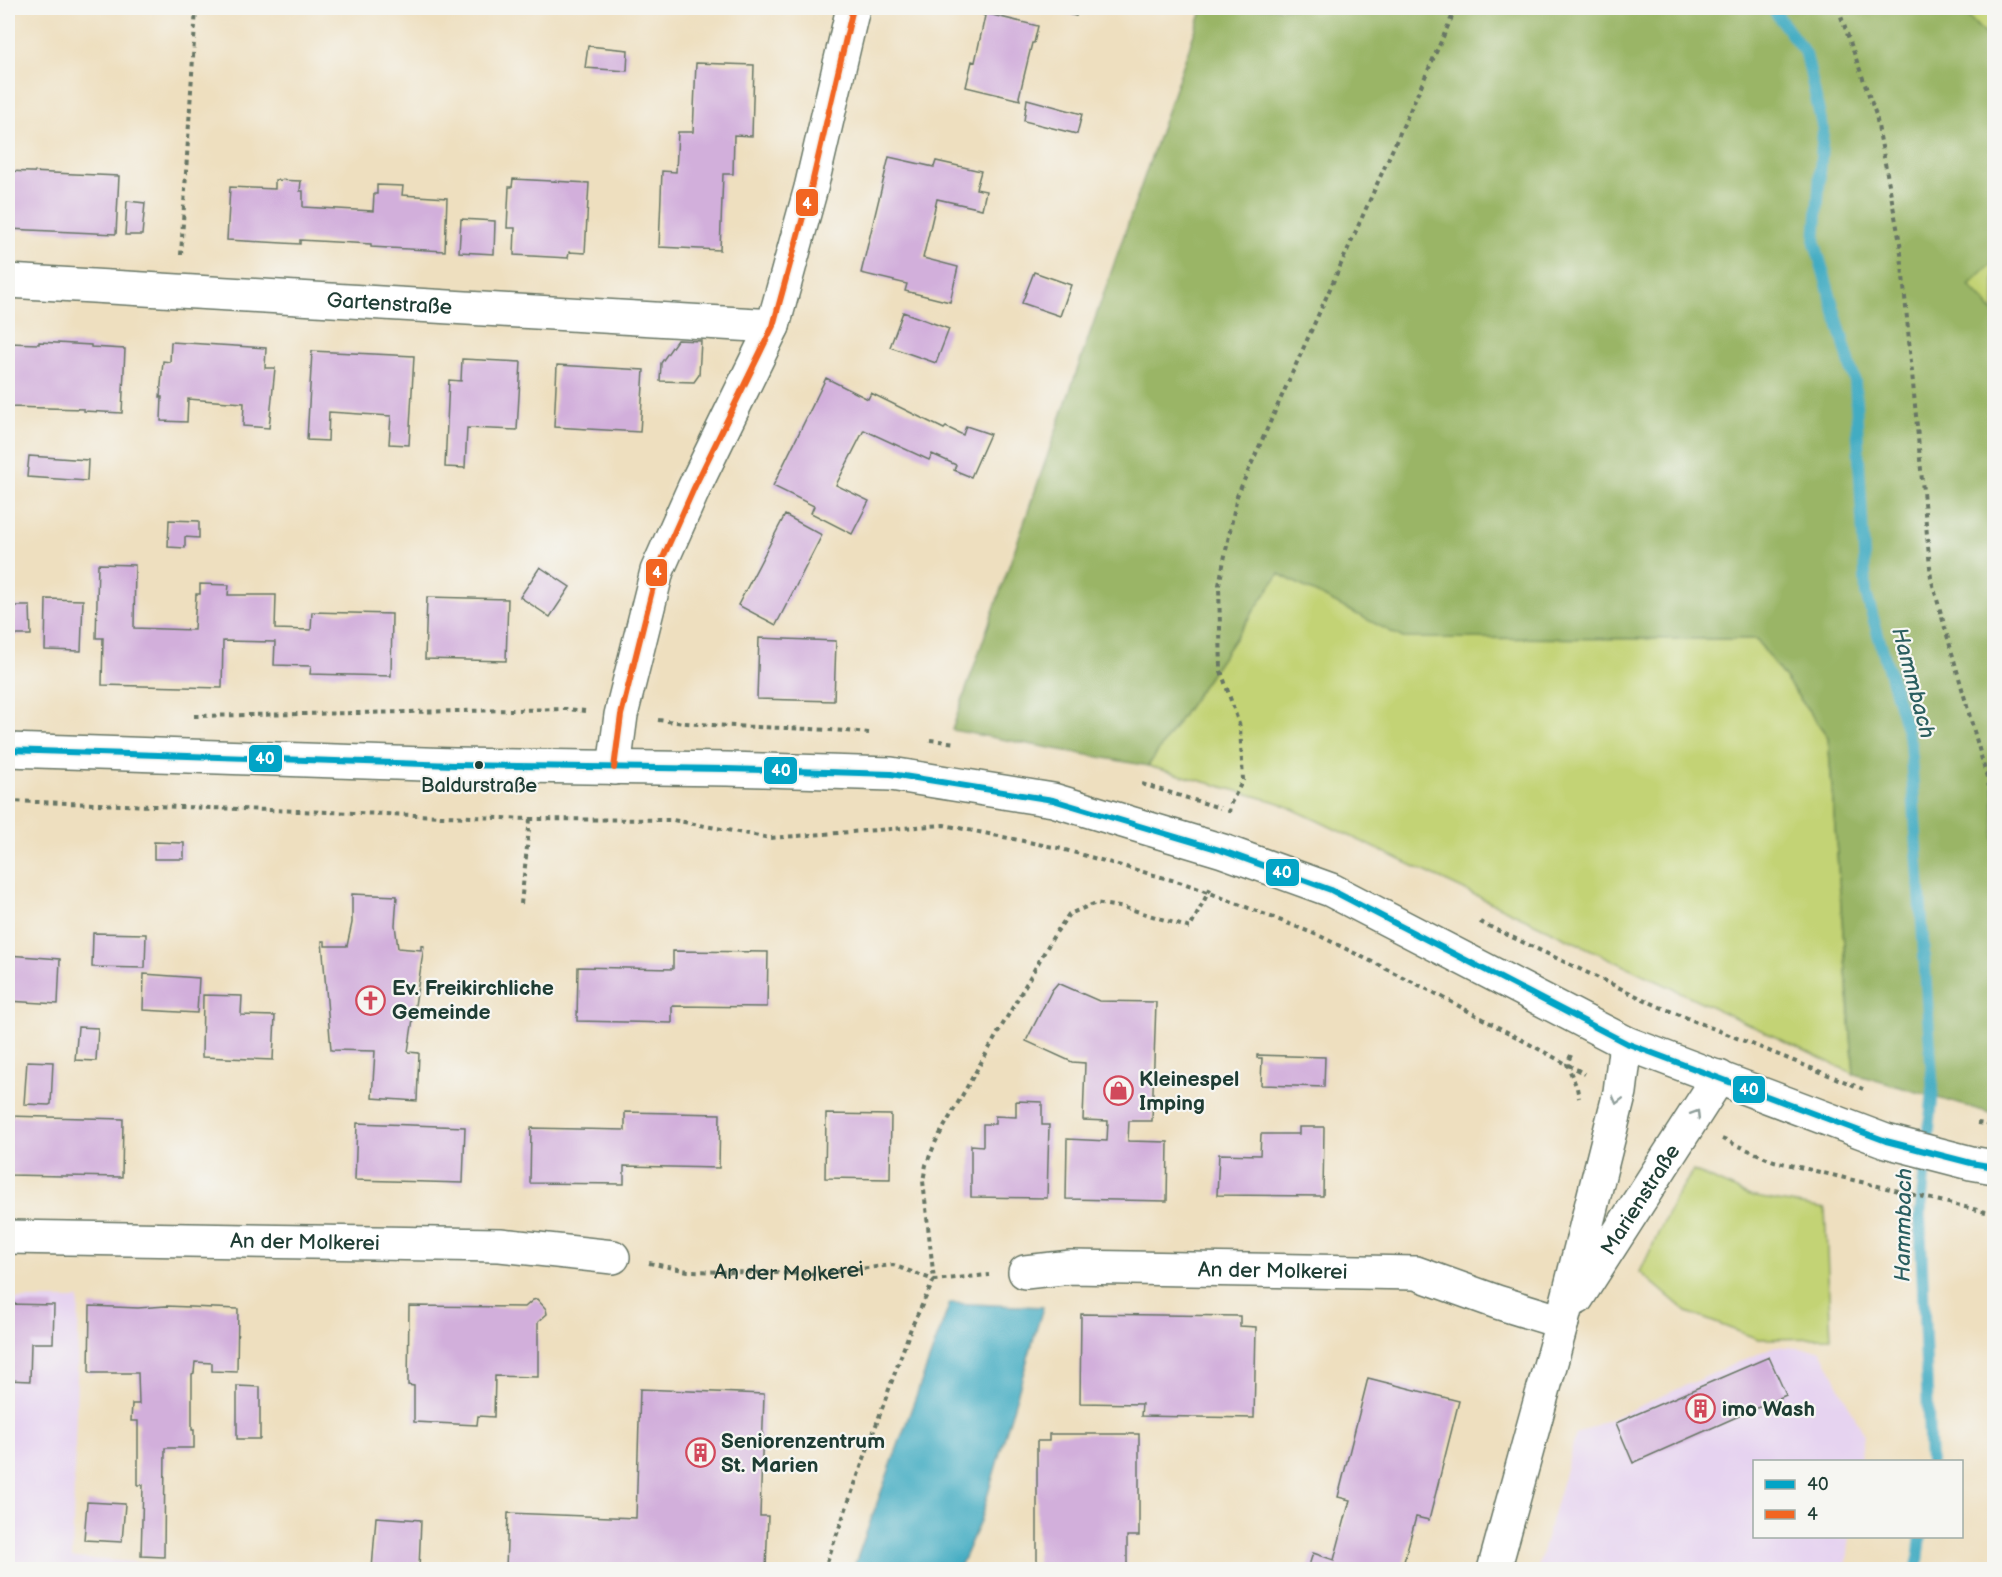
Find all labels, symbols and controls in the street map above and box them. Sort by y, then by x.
line badge: 4 [795,188,819,217]
text: 4 [802,195,812,214]
street label: Gartenstraße [326,287,453,320]
line badge: 4 [645,558,668,587]
text: 4 [652,564,662,583]
water label: Hammbach [1885,625,1941,741]
line badge: 40 [248,744,283,773]
text: 40 [255,750,275,769]
line badge: 40 [763,756,798,785]
marker: Baldurstraße [473,759,485,771]
text: 40 [771,762,791,781]
place label: Baldurstraße [421,774,537,798]
line badge: 40 [1265,858,1300,887]
text: 40 [1272,864,1292,883]
place label: Ev. Freikirchliche Gemeinde [392,976,554,1025]
church icon: Ev. Freikirchliche Gemeinde [355,984,387,1016]
place label: Kleinespel Imping [1139,1067,1239,1116]
shop icon: Kleinespel Imping [1102,1075,1134,1107]
line badge: 40 [1732,1075,1766,1104]
text: 40 [1739,1081,1759,1100]
one-way arrow [1612,1095,1625,1105]
one-way arrow [1688,1110,1700,1120]
street label: Marienstraße [1595,1139,1685,1260]
water label: Hammbach [1890,1168,1918,1282]
street label: An der Molkerei [230,1228,380,1256]
street label: An der Molkerei [714,1256,865,1287]
street label: An der Molkerei [1198,1257,1348,1284]
building icon: imo Wash [1685,1393,1717,1425]
place label: imo Wash [1722,1397,1815,1422]
place label: Seniorenzentrum St. Marien [721,1429,885,1478]
building icon: Seniorenzentrum St. Marien [684,1437,716,1469]
legend [1753,1460,1963,1538]
text: 40 [1807,1474,1829,1495]
text: 4 [1807,1504,1818,1525]

